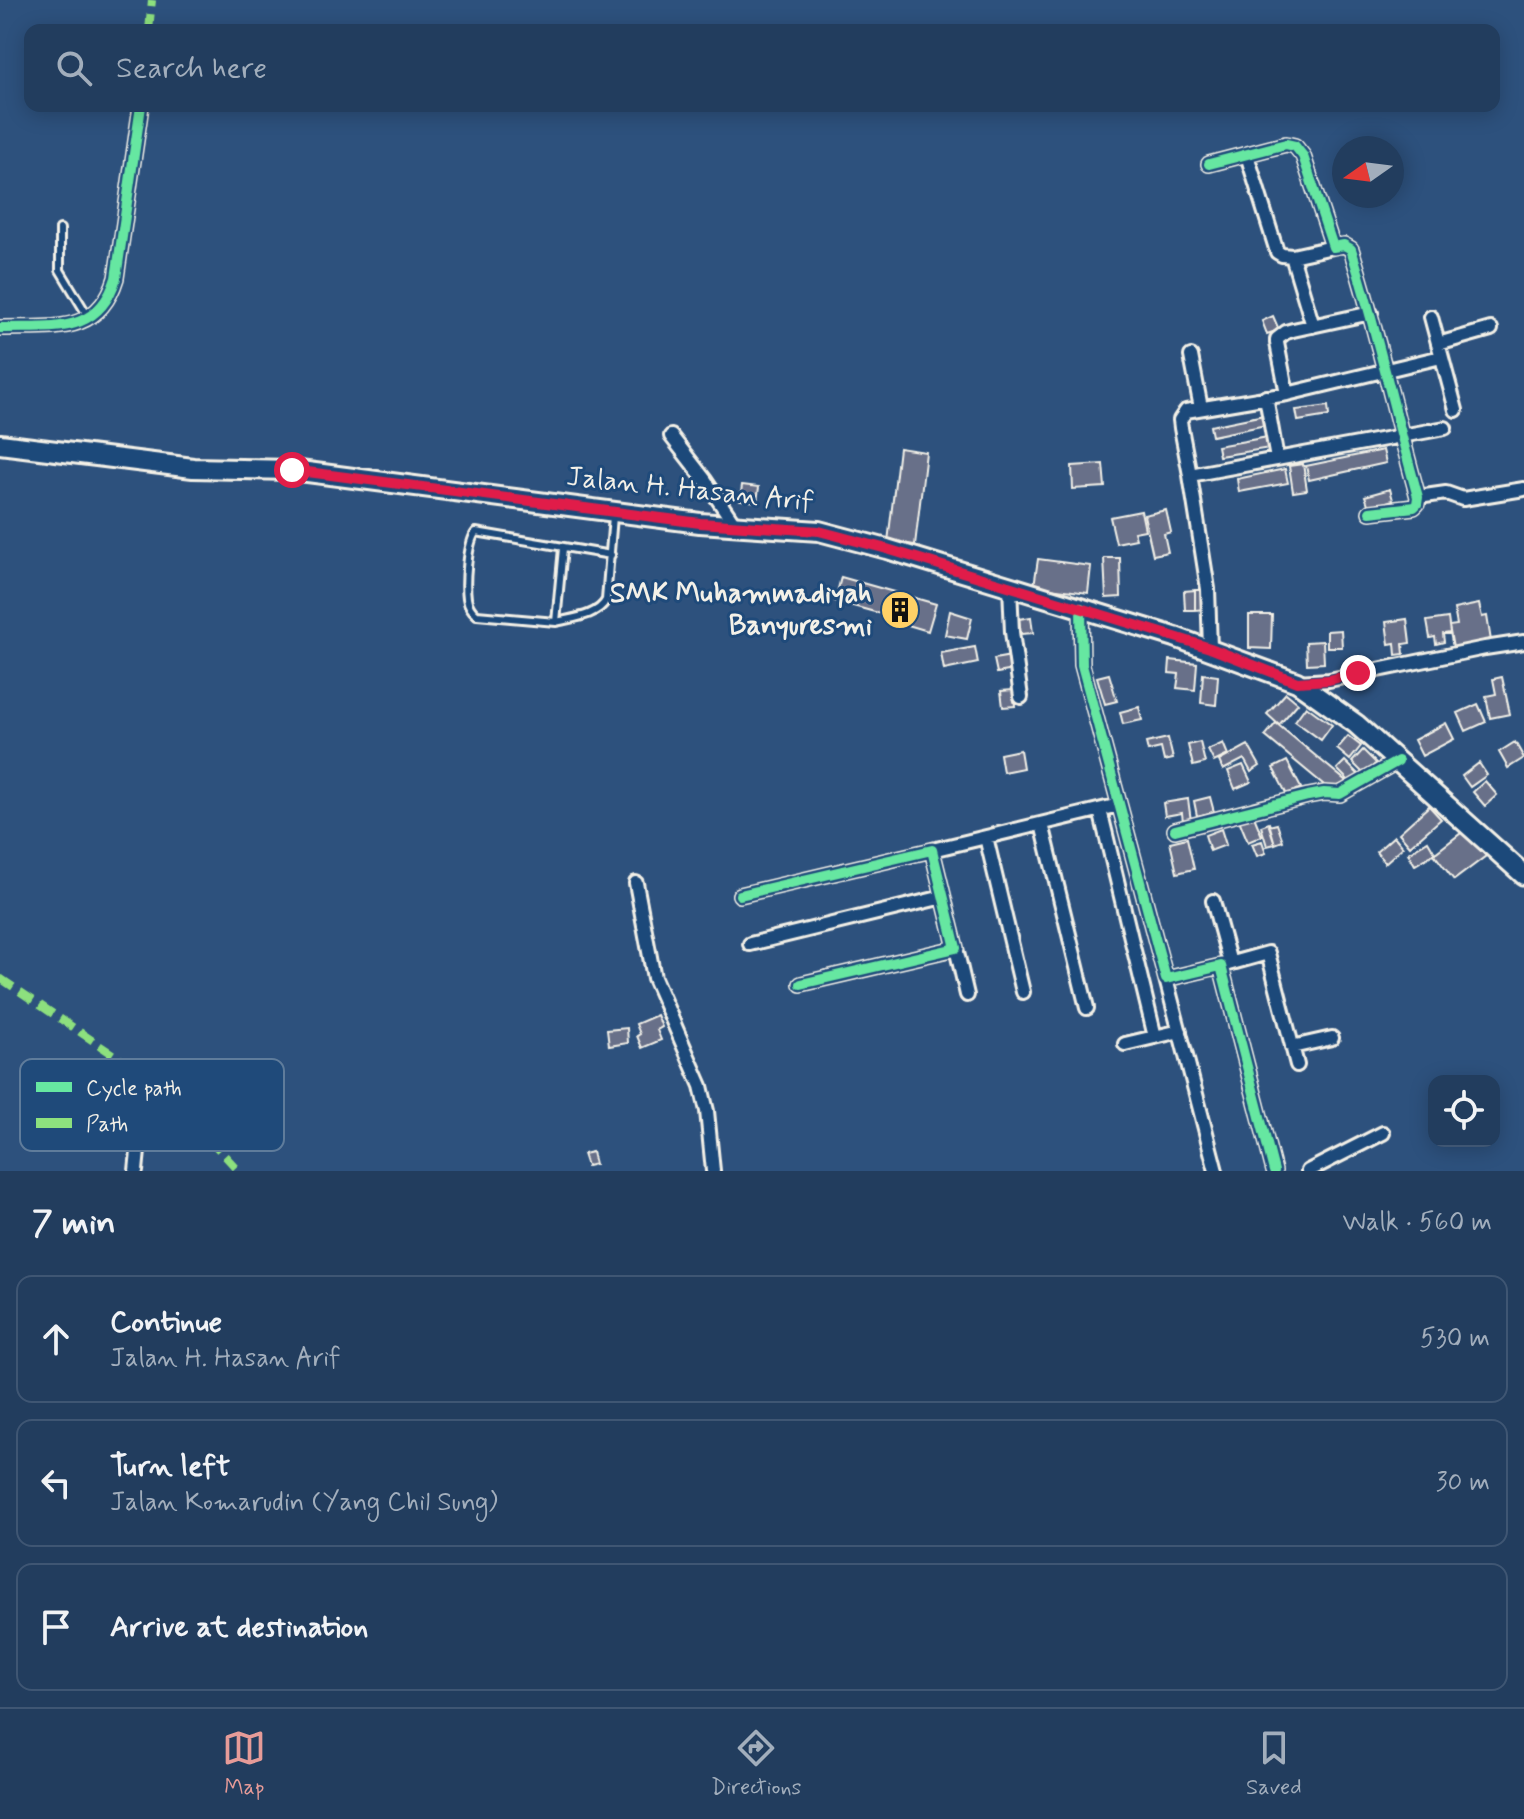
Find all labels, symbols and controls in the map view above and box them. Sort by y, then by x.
search box [24,24,1500,112]
icon: search [52,46,96,90]
text: Search here [116,49,267,88]
north arrow [1332,136,1404,208]
route start [274,452,310,488]
street label: Jalan H. Hasan Arif [565,459,815,521]
place label: SMK Muhammadiyah Banyuresmi [610,576,872,645]
building icon: SMK Muhammadiyah Banyuresmi [879,589,921,631]
route end [1340,655,1376,691]
legend [20,1059,284,1151]
text: Cycle path [86,1075,182,1103]
map controls [1428,1075,1500,1147]
button: locate [1428,1075,1500,1147]
text: Path [86,1111,128,1139]
text: 7 min [32,1201,116,1246]
text: Walk · 560 m [1342,1206,1492,1240]
text: Continue [110,1303,222,1342]
icon: ahead [34,1317,78,1361]
text: 530 m [1420,1322,1490,1356]
text: Jalan H. Hasan Arif [110,1342,341,1376]
text: Turn left [110,1447,230,1486]
icon: left [34,1461,78,1505]
text: 30 m [1436,1466,1490,1500]
text: Jalan Komarudin (Yang Chil Sung) [110,1486,498,1520]
icon: arrive [34,1605,78,1649]
text: Arrive at destination [110,1608,368,1647]
tab: Map [222,1726,266,1802]
tab: Directions [711,1726,801,1802]
tab: Saved [1246,1726,1302,1802]

